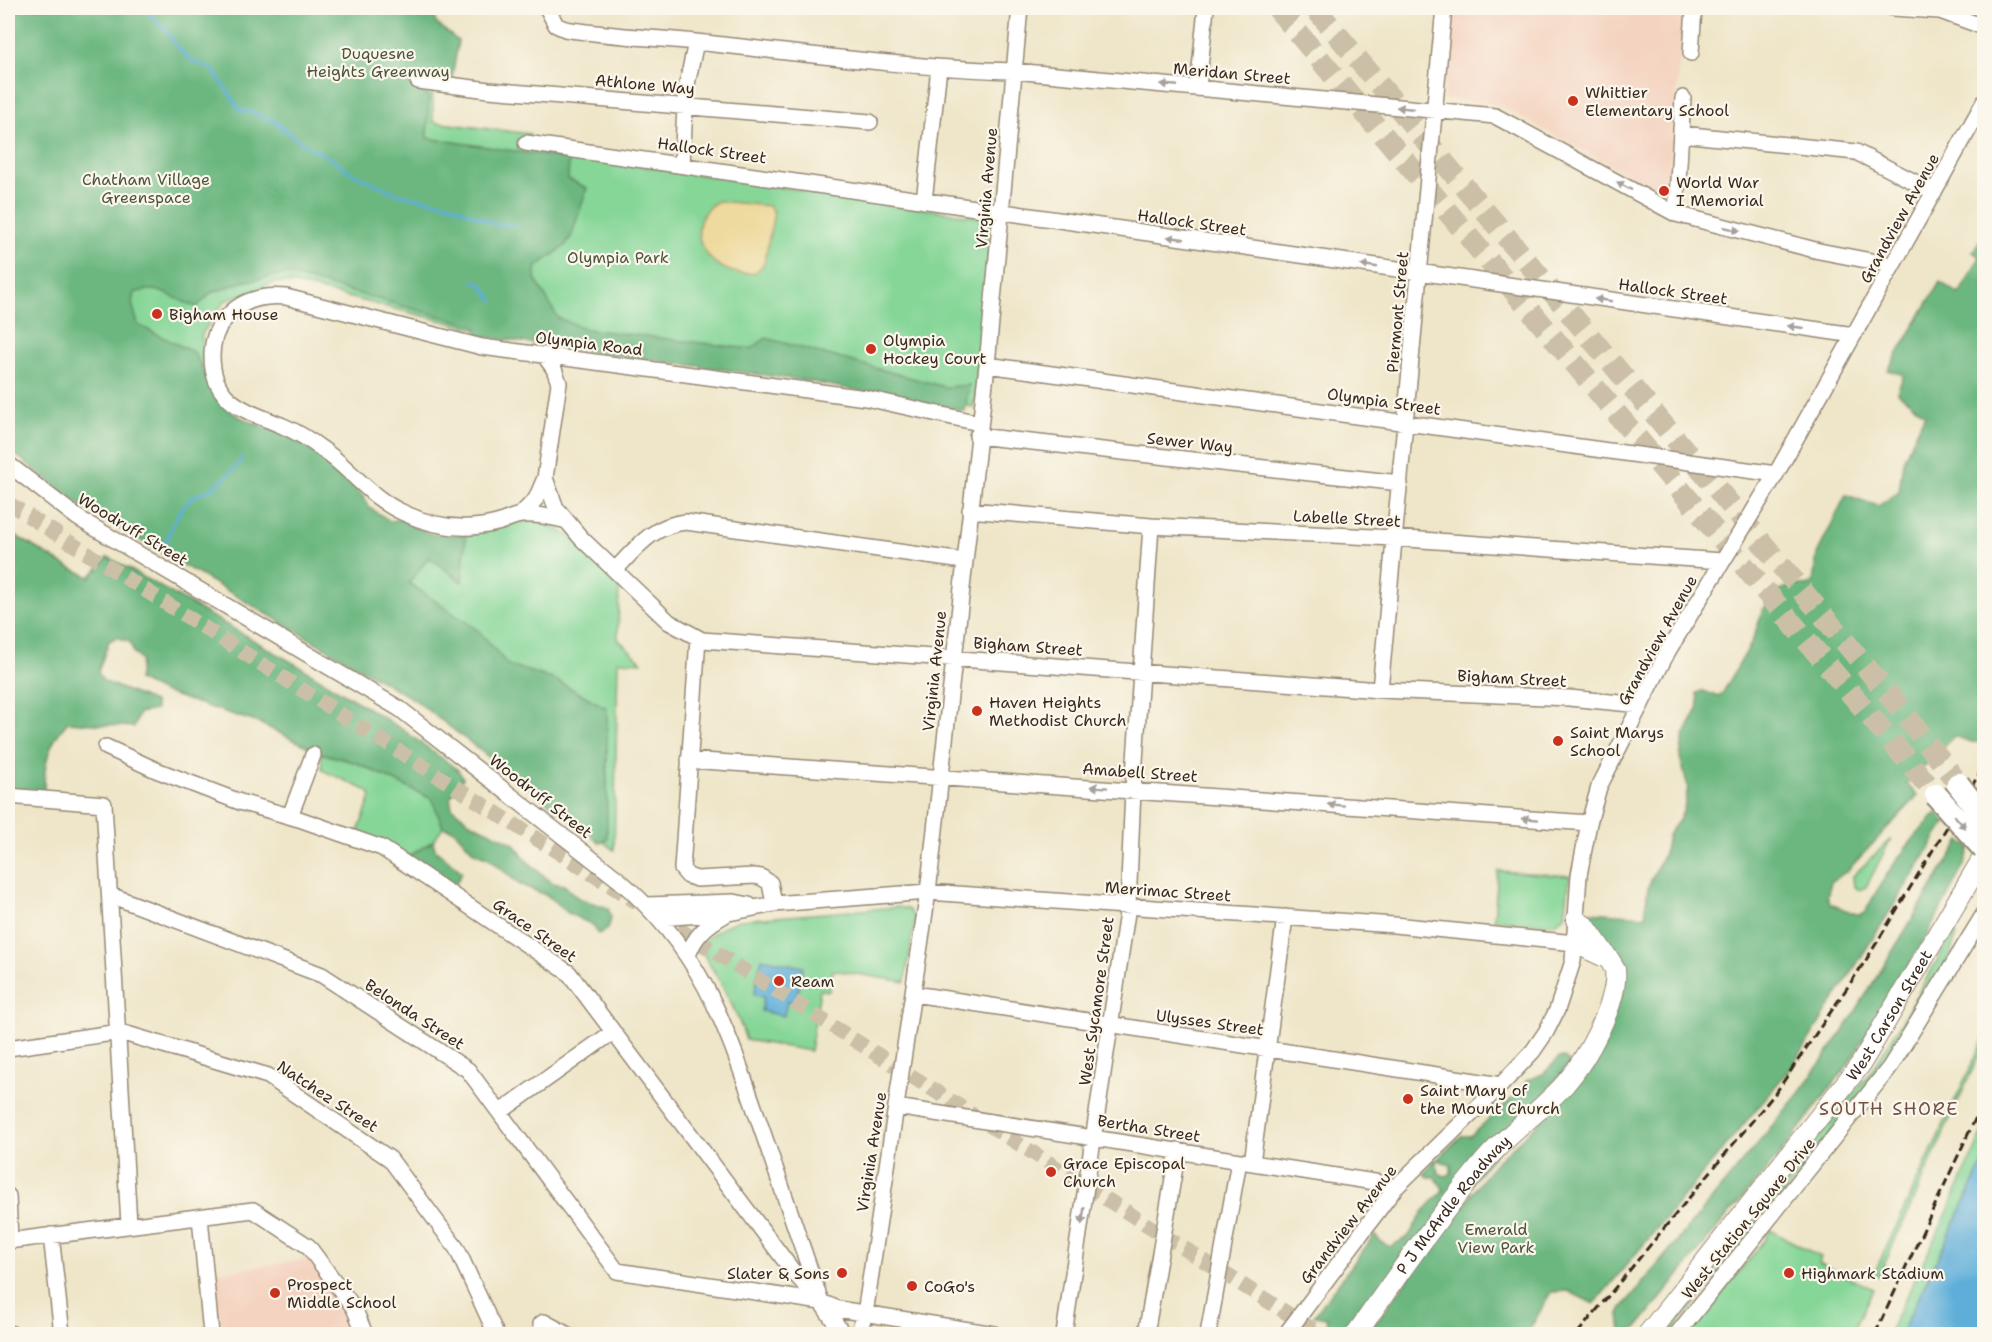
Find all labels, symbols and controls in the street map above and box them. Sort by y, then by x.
park label: Duquesne Heights Greenway [306,43,450,82]
street label: Meridan Street [1172,58,1292,89]
street label: Athlone Way [594,70,696,99]
one-way arrow [1160,80,1179,90]
place label: Whittier Elementary School [1585,82,1729,121]
marker: Whittier Elementary School [1566,94,1580,108]
one-way arrow [1396,103,1415,113]
street label: Virginia Avenue [971,127,1002,250]
street label: Hallock Street [656,132,768,169]
street label: Grandview Avenue [1855,149,1944,287]
park label: Chatham Village Greenspace [82,169,210,208]
place label: World War I Memorial [1676,172,1764,211]
one-way arrow [1615,181,1632,191]
marker: World War I Memorial [1657,184,1671,198]
street label: Hallock Street [1136,204,1248,241]
one-way arrow [1723,224,1741,234]
one-way arrow [1166,234,1185,243]
park label: Olympia Park [567,247,669,268]
street label: Piermont Street [1382,250,1413,374]
one-way arrow [1359,261,1378,270]
street label: Hallock Street [1617,273,1729,310]
one-way arrow [1594,295,1613,304]
place label: Bigham House [169,304,279,325]
marker: Bigham House [150,307,164,321]
one-way arrow [1787,322,1806,331]
street label: Olympia Road [534,327,644,360]
place label: Olympia Hockey Court [883,330,987,369]
marker: Olympia Hockey Court [864,342,878,356]
street label: Olympia Street [1326,383,1442,420]
street label: Sewer Way [1146,428,1234,457]
street label: Woodruff Street [74,488,192,571]
street label: Labelle Street [1293,505,1401,532]
street label: Grandview Avenue [1613,571,1702,709]
street label: Virginia Avenue [918,609,951,733]
street label: Bigham Street [973,632,1083,661]
street label: Bigham Street [1457,665,1567,692]
place label: Haven Heights Methodist Church [989,692,1127,731]
marker: Haven Heights Methodist Church [970,704,984,718]
place label: Saint Marys School [1570,722,1664,761]
marker: Saint Marys School [1551,734,1565,748]
street label: Woodruff Street [485,750,596,843]
street label: Amabell Street [1082,758,1198,787]
one-way arrow [1090,782,1109,792]
one-way arrow [1326,800,1345,809]
one-way arrow [1521,814,1540,824]
one-way arrow [1953,814,1966,829]
street label: Merrimac Street [1104,877,1232,906]
street label: Grace Street [489,894,581,967]
street label: West Sycamore Street [1074,915,1119,1087]
street label: West Carson Street [1841,946,1937,1085]
place label: Ream [791,971,834,992]
street label: Belonda Street [361,974,469,1055]
marker: Ream [772,974,786,988]
street label: Ulysses Street [1155,1005,1265,1040]
street label: Natchez Street [273,1056,382,1137]
place label: Saint Mary of the Mount Church [1420,1080,1560,1119]
street label: Virginia Avenue [852,1090,891,1214]
marker: Saint Mary of the Mount Church [1401,1092,1415,1106]
district label: SOUTH SHORE [1819,1097,1959,1121]
street label: Bertha Street [1096,1110,1202,1147]
street label: P J McArdle Roadway [1391,1130,1515,1279]
street label: West Station Square Drive [1677,1133,1820,1303]
place label: Grace Episcopal Church [1063,1153,1185,1192]
street label: Grandview Avenue [1295,1160,1401,1288]
marker: Grace Episcopal Church [1044,1165,1058,1179]
one-way arrow [1078,1207,1087,1226]
park label: Emerald View Park [1457,1219,1535,1258]
place label: Slater & Sons [727,1263,830,1284]
place label: Highmark Stadium [1801,1263,1944,1284]
marker: Slater & Sons [835,1266,849,1280]
marker: Highmark Stadium [1782,1266,1796,1280]
place label: Prospect Middle School [287,1274,397,1313]
place label: CoGo's [924,1276,975,1297]
marker: CoGo's [905,1279,919,1293]
marker: Prospect Middle School [268,1286,282,1300]

